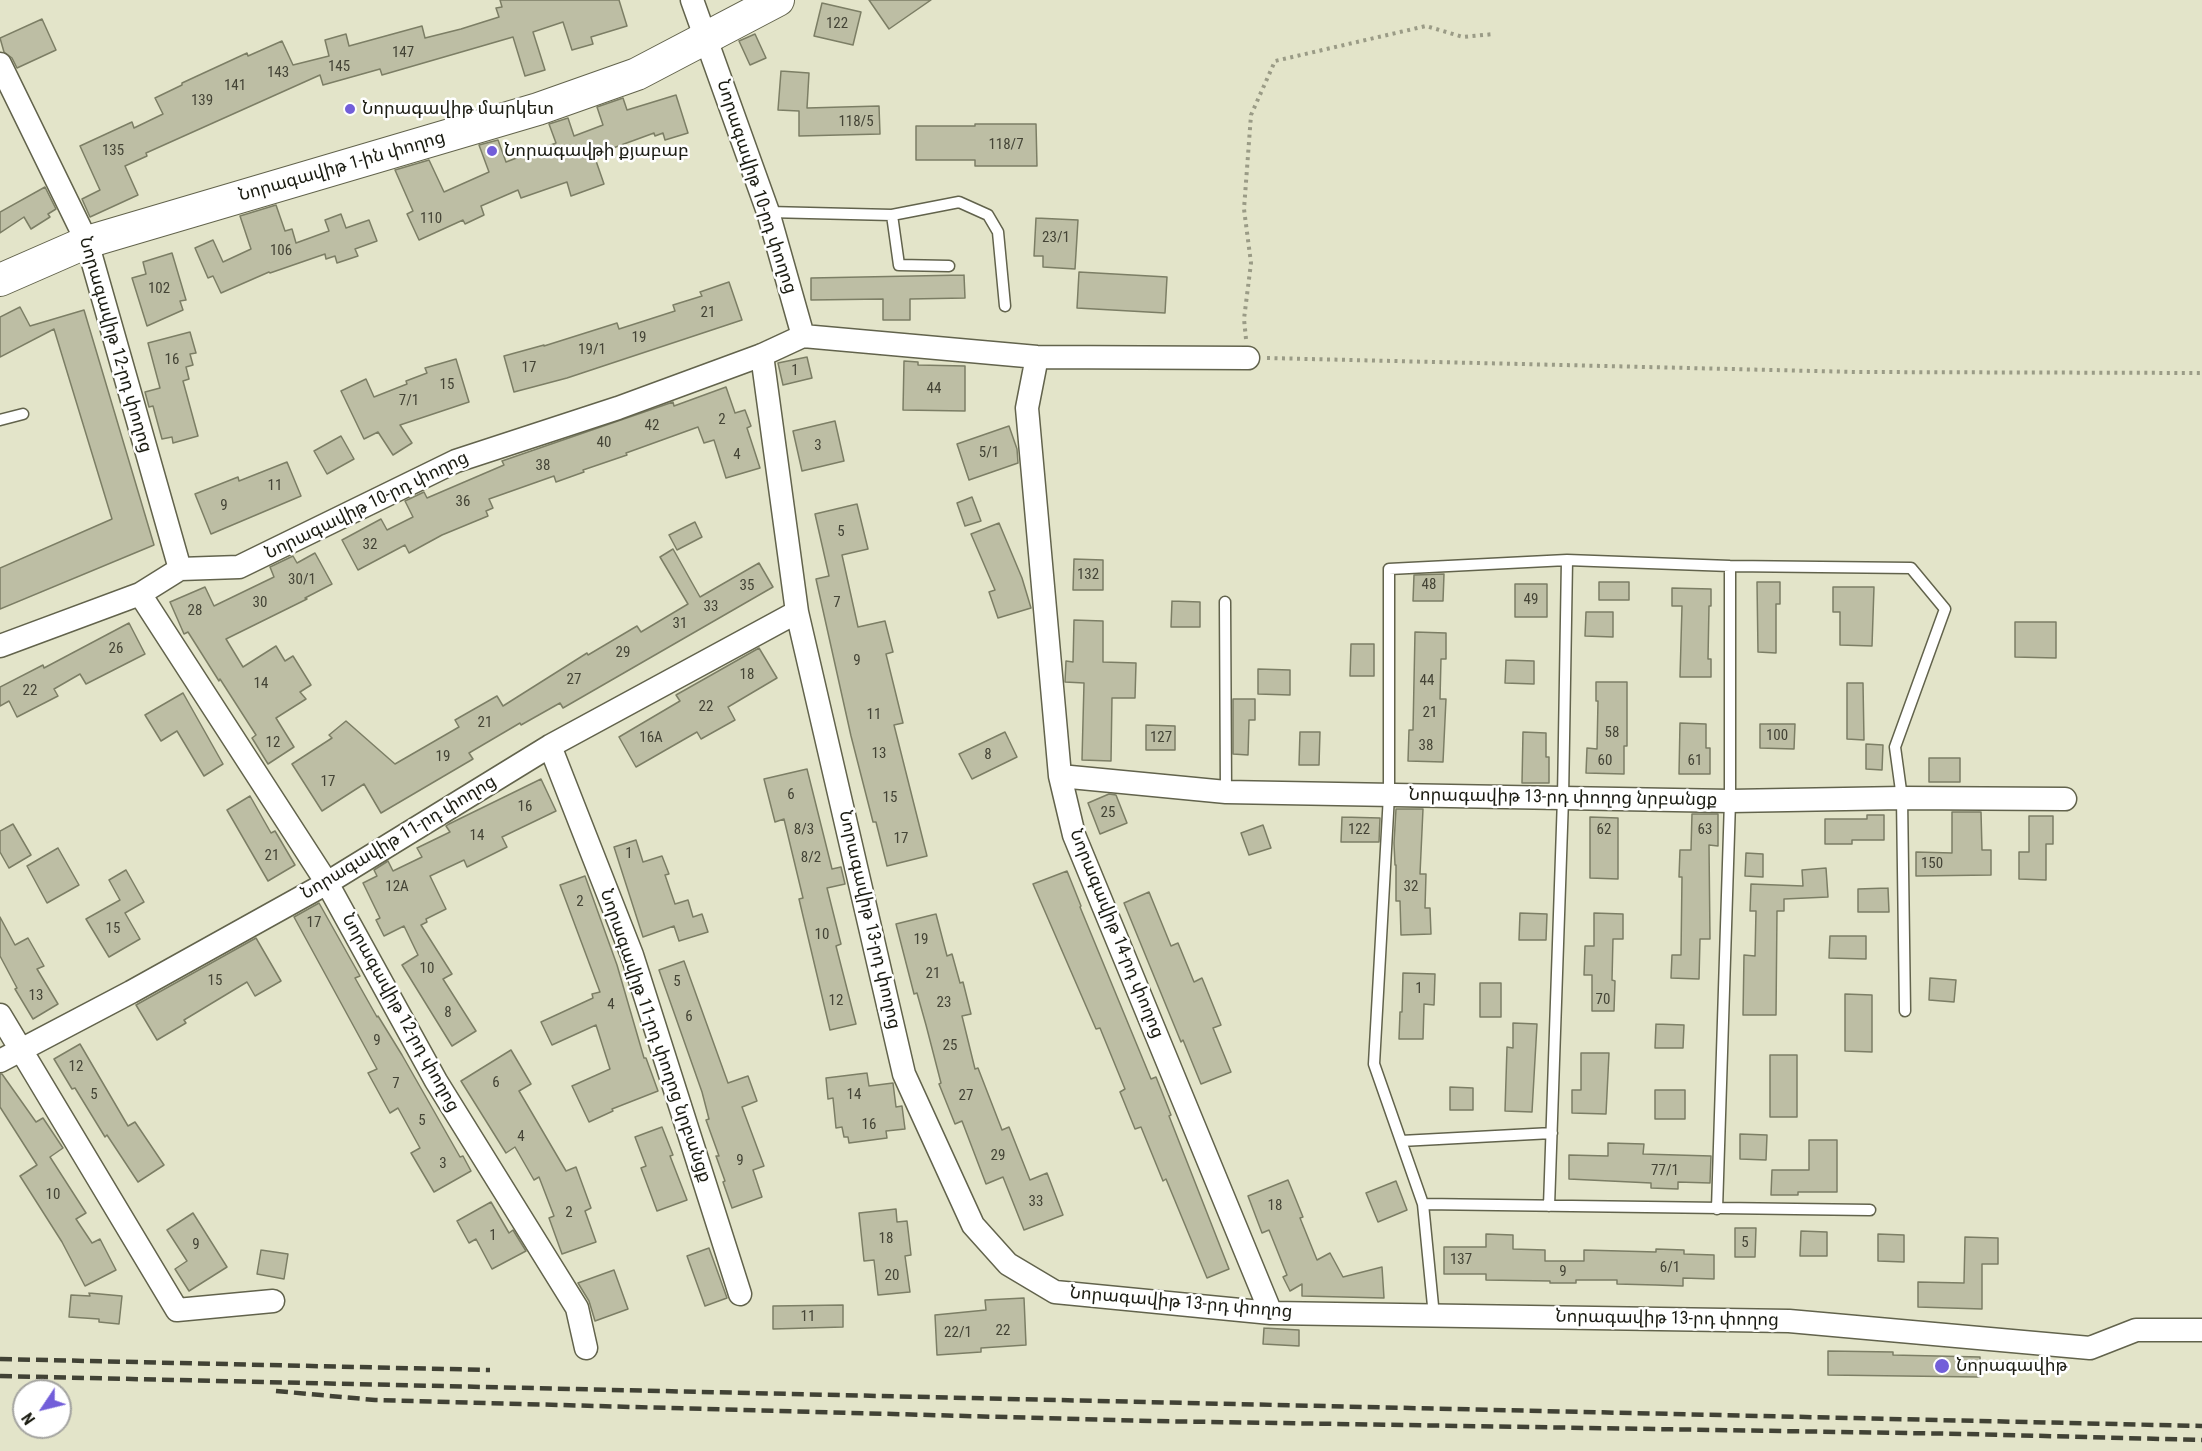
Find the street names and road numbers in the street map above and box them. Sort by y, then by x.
street label: Նորագավիթ 10-րդ փողոց [711,77,801,297]
street label: Նորագավիթ 1-ին փողոց [236,127,448,207]
street label: Նորագավիթ 12-րդ փողոց [74,235,156,455]
street label: Նորագավիթ 10-րդ փողոց [262,447,472,565]
street label: Նորագավիթ 11-րդ փողոց [298,771,500,905]
street label: Նորագավիթ 13-րդ փողոց նրբանցք [1408,785,1718,811]
street label: Նորագավիթ 13-րդ փողոց [833,809,905,1031]
street label: Նորագավիթ 14-րդ փողոց [1064,826,1168,1042]
street label: Նորագավիթ 11-րդ փողոց նրբանցք [595,886,715,1186]
street label: Նորագավիթ 12-րդ փողոց [336,910,464,1116]
street label: Նորագավիթ 13-րդ փողոց [1069,1282,1293,1324]
street label: Նորագավիթ 13-րդ փողոց [1555,1306,1779,1332]

